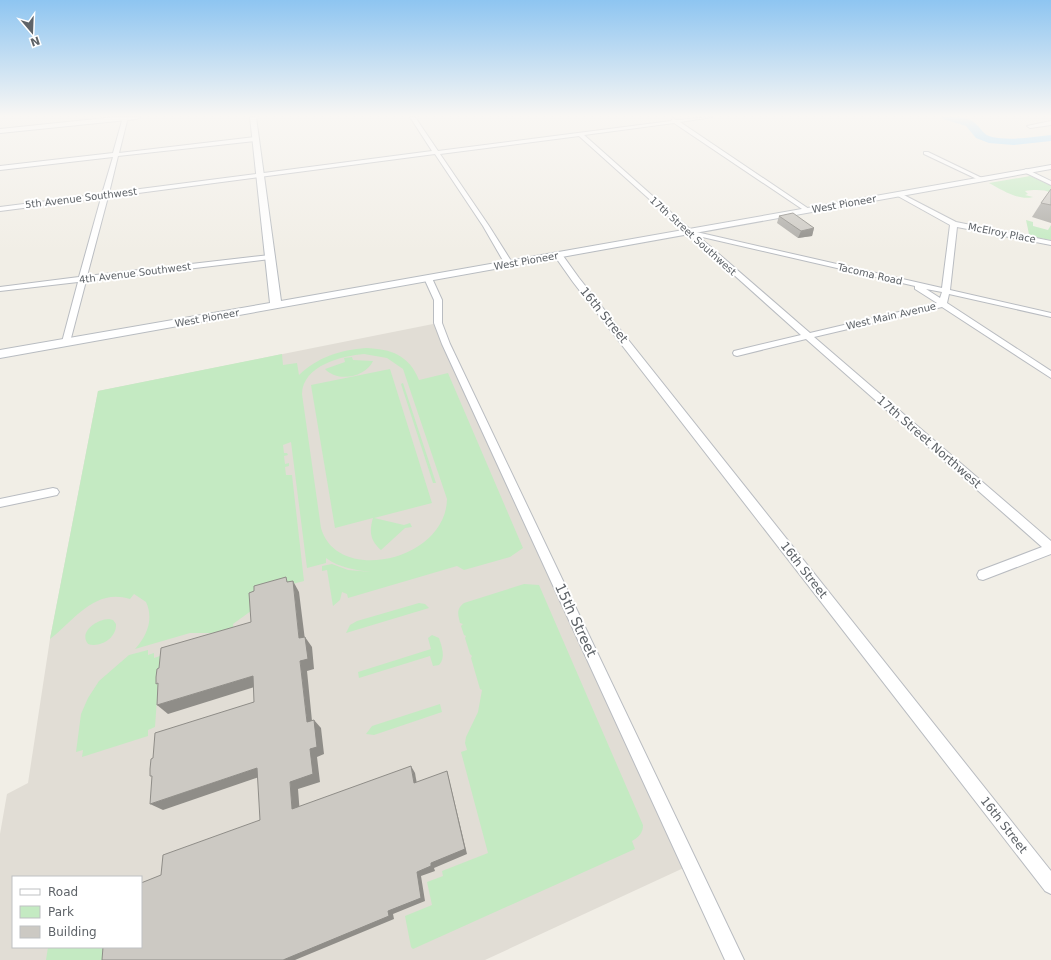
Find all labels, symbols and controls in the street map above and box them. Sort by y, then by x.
north arrow [12,12,52,52]
text: N [29,33,42,49]
street label: 5th Avenue Southwest [24,186,138,210]
street label: West Pioneer [811,193,878,215]
street label: 17th Street Southwest [648,194,738,278]
street label: McElroy Place [967,221,1037,245]
street label: West Pioneer [493,250,560,272]
street label: 4th Avenue Southwest [78,261,192,285]
street label: Tacoma Road [835,261,904,287]
street label: 16th Street [577,284,631,346]
street label: West Main Avenue [845,300,937,332]
street label: West Pioneer [174,307,241,329]
street label: 17th Street Northwest [874,393,984,491]
street label: 16th Street [778,539,831,601]
street label: 15th Street [552,581,600,660]
street label: 16th Street [978,794,1031,856]
legend [12,876,142,948]
text: Road [48,885,78,899]
text: Park [48,905,74,919]
text: Building [48,925,97,939]

